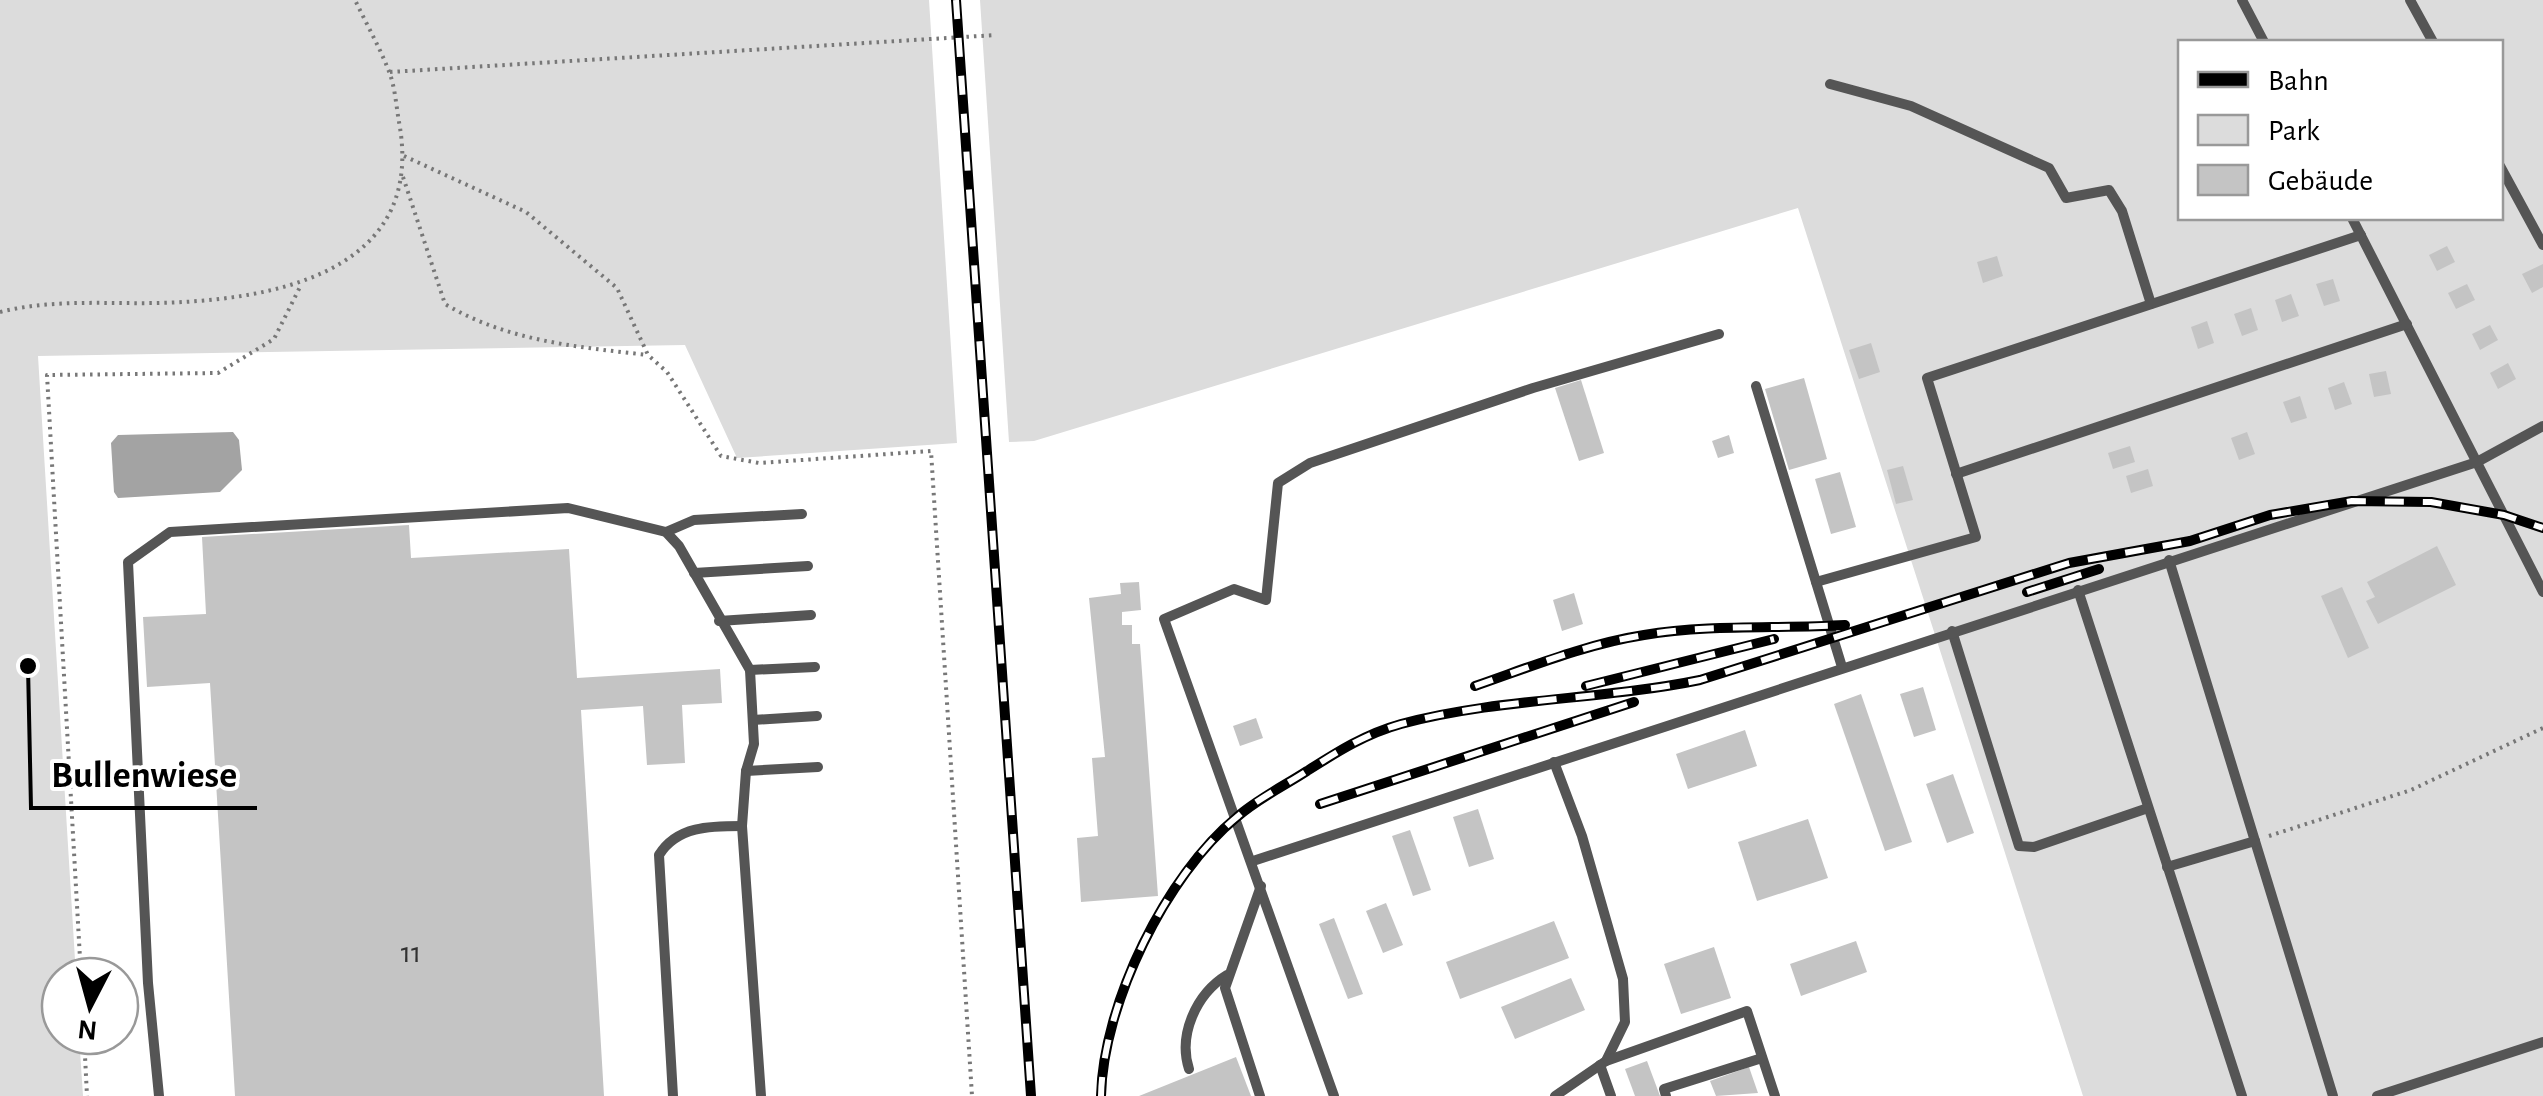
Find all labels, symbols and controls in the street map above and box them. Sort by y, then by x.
legend [2178,40,2503,220]
text: Bahn [2268,66,2329,96]
text: Park [2268,116,2320,146]
text: Gebäude [2268,166,2373,196]
callout: Bullenwiese [31,740,257,808]
text: Bullenwiese [51,757,237,795]
house number: 11 [401,938,421,968]
north arrow [40,956,140,1056]
text: N [76,1014,99,1044]

